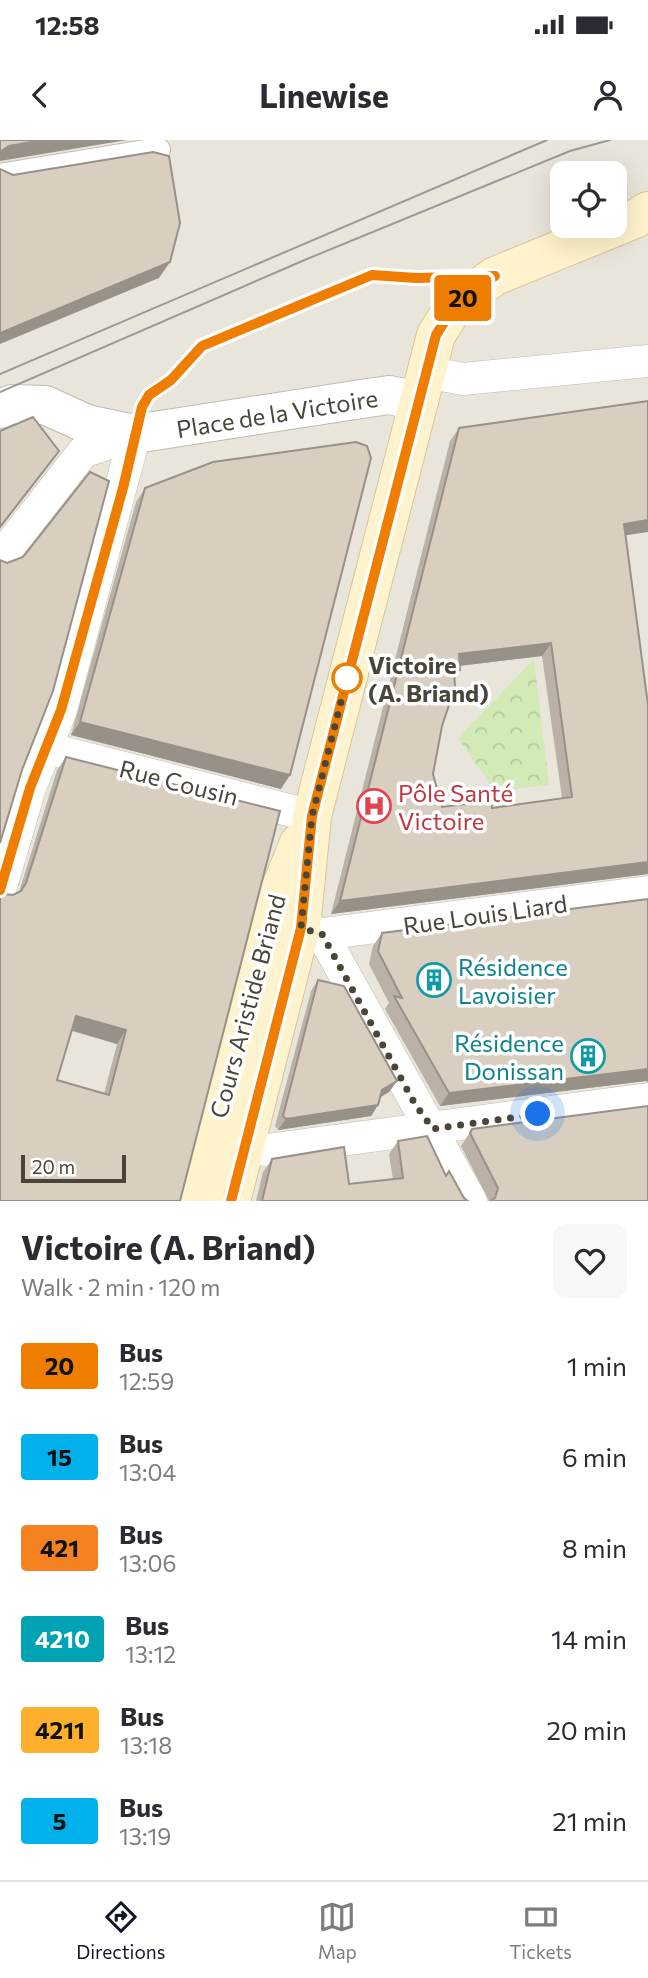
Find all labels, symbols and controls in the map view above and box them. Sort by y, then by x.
text: 12:58 [35,9,100,40]
text: Linewise [259,75,389,115]
icon: back [21,76,59,114]
icon: person [589,76,627,114]
map controls [550,161,627,238]
button: locate [550,161,627,238]
line badge: 20 [432,275,494,321]
text: 20 [448,283,478,312]
street label: Place de la Victoire [174,383,380,443]
place label: Victoire (A. Briand) [368,650,489,707]
marker: Victoire (A. Briand) [332,663,362,693]
street label: Rue Cousin [116,753,242,811]
place label: Pôle Santé Victoire [398,778,513,835]
hospital icon: Pôle Santé Victoire [355,787,393,825]
street label: Rue Louis Liard [401,888,569,940]
street label: Cours Aristide Briand [203,891,291,1121]
place label: Résidence Lavoisier [458,952,568,1009]
building icon: Résidence Lavoisier [415,961,453,999]
place label: Résidence Donissan [454,1028,564,1085]
building icon: Résidence Donissan [569,1037,607,1075]
your location [520,1096,555,1131]
scale bar [21,1152,126,1184]
text: 20 m [32,1155,75,1178]
button: heart [553,1224,627,1298]
text: Victoire (A. Briand) [21,1226,316,1267]
text: Walk · 2 min · 120 m [21,1273,220,1301]
text: Bus [119,1336,163,1367]
text: 1 min [567,1350,627,1381]
text: 20 [45,1351,74,1380]
text: 12:59 [119,1367,174,1395]
text: Bus [119,1427,163,1458]
text: 6 min [562,1441,627,1472]
text: 15 [47,1442,72,1471]
text: 13:04 [119,1458,176,1486]
text: Bus [119,1518,163,1549]
text: 8 min [562,1532,627,1563]
text: 421 [40,1533,79,1562]
text: 13:06 [119,1549,176,1577]
text: Bus [125,1609,169,1640]
text: 14 min [551,1623,627,1654]
text: 4210 [35,1624,90,1653]
text: 13:12 [125,1640,176,1668]
text: Bus [120,1700,164,1731]
text: 20 min [546,1714,627,1745]
text: 4211 [35,1715,85,1744]
text: 13:18 [120,1731,172,1759]
text: Bus [119,1791,163,1822]
text: 21 min [552,1805,627,1836]
text: 5 [53,1806,67,1835]
text: 13:19 [119,1822,171,1850]
tab: Directions [76,1898,165,1963]
tab: Map [318,1898,357,1963]
tab: Tickets [509,1898,572,1963]

